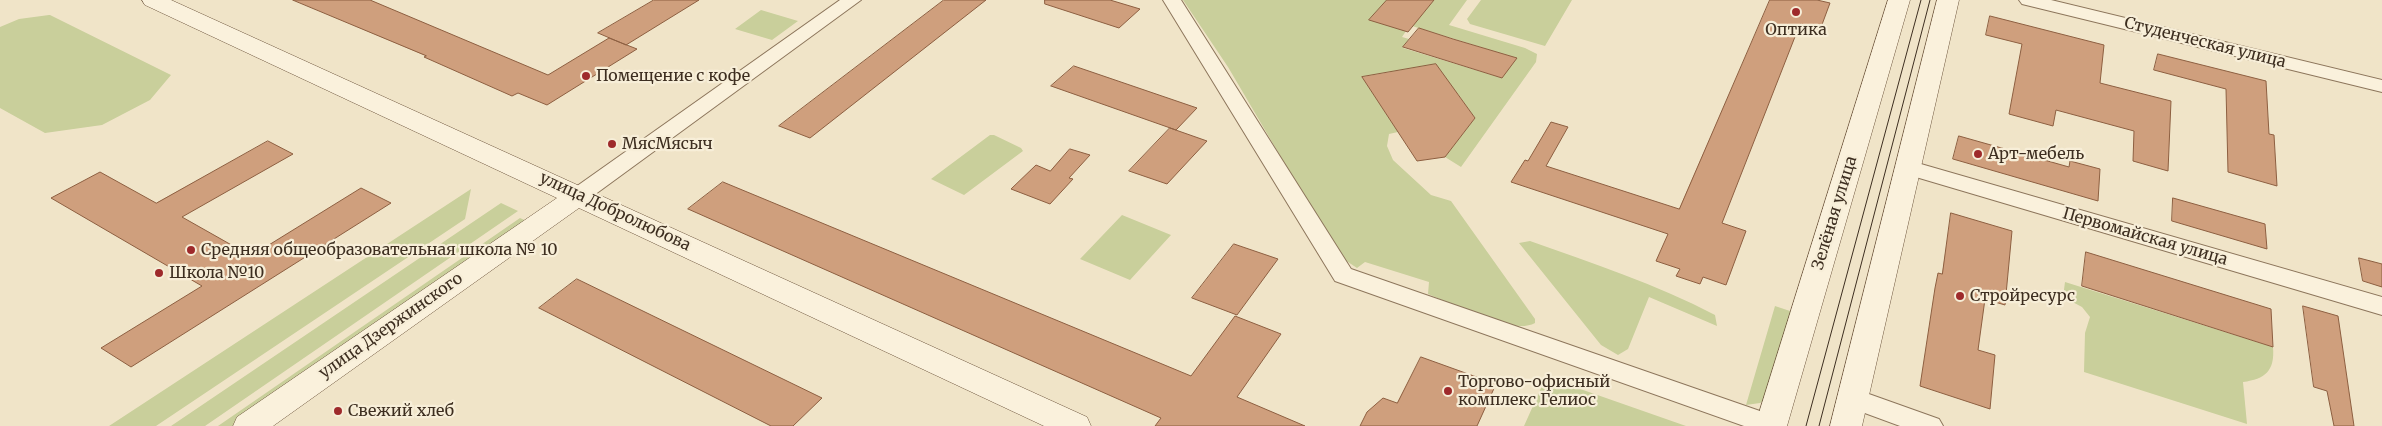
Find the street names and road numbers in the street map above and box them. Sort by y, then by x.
street label: Студенческая улица [2122,14,2288,72]
street label: Зелёная улица [1809,154,1861,272]
street label: улица Добролюбова [536,169,694,255]
street label: Первомайская улица [2060,204,2230,270]
street label: улица Дзержинского [315,269,467,383]

